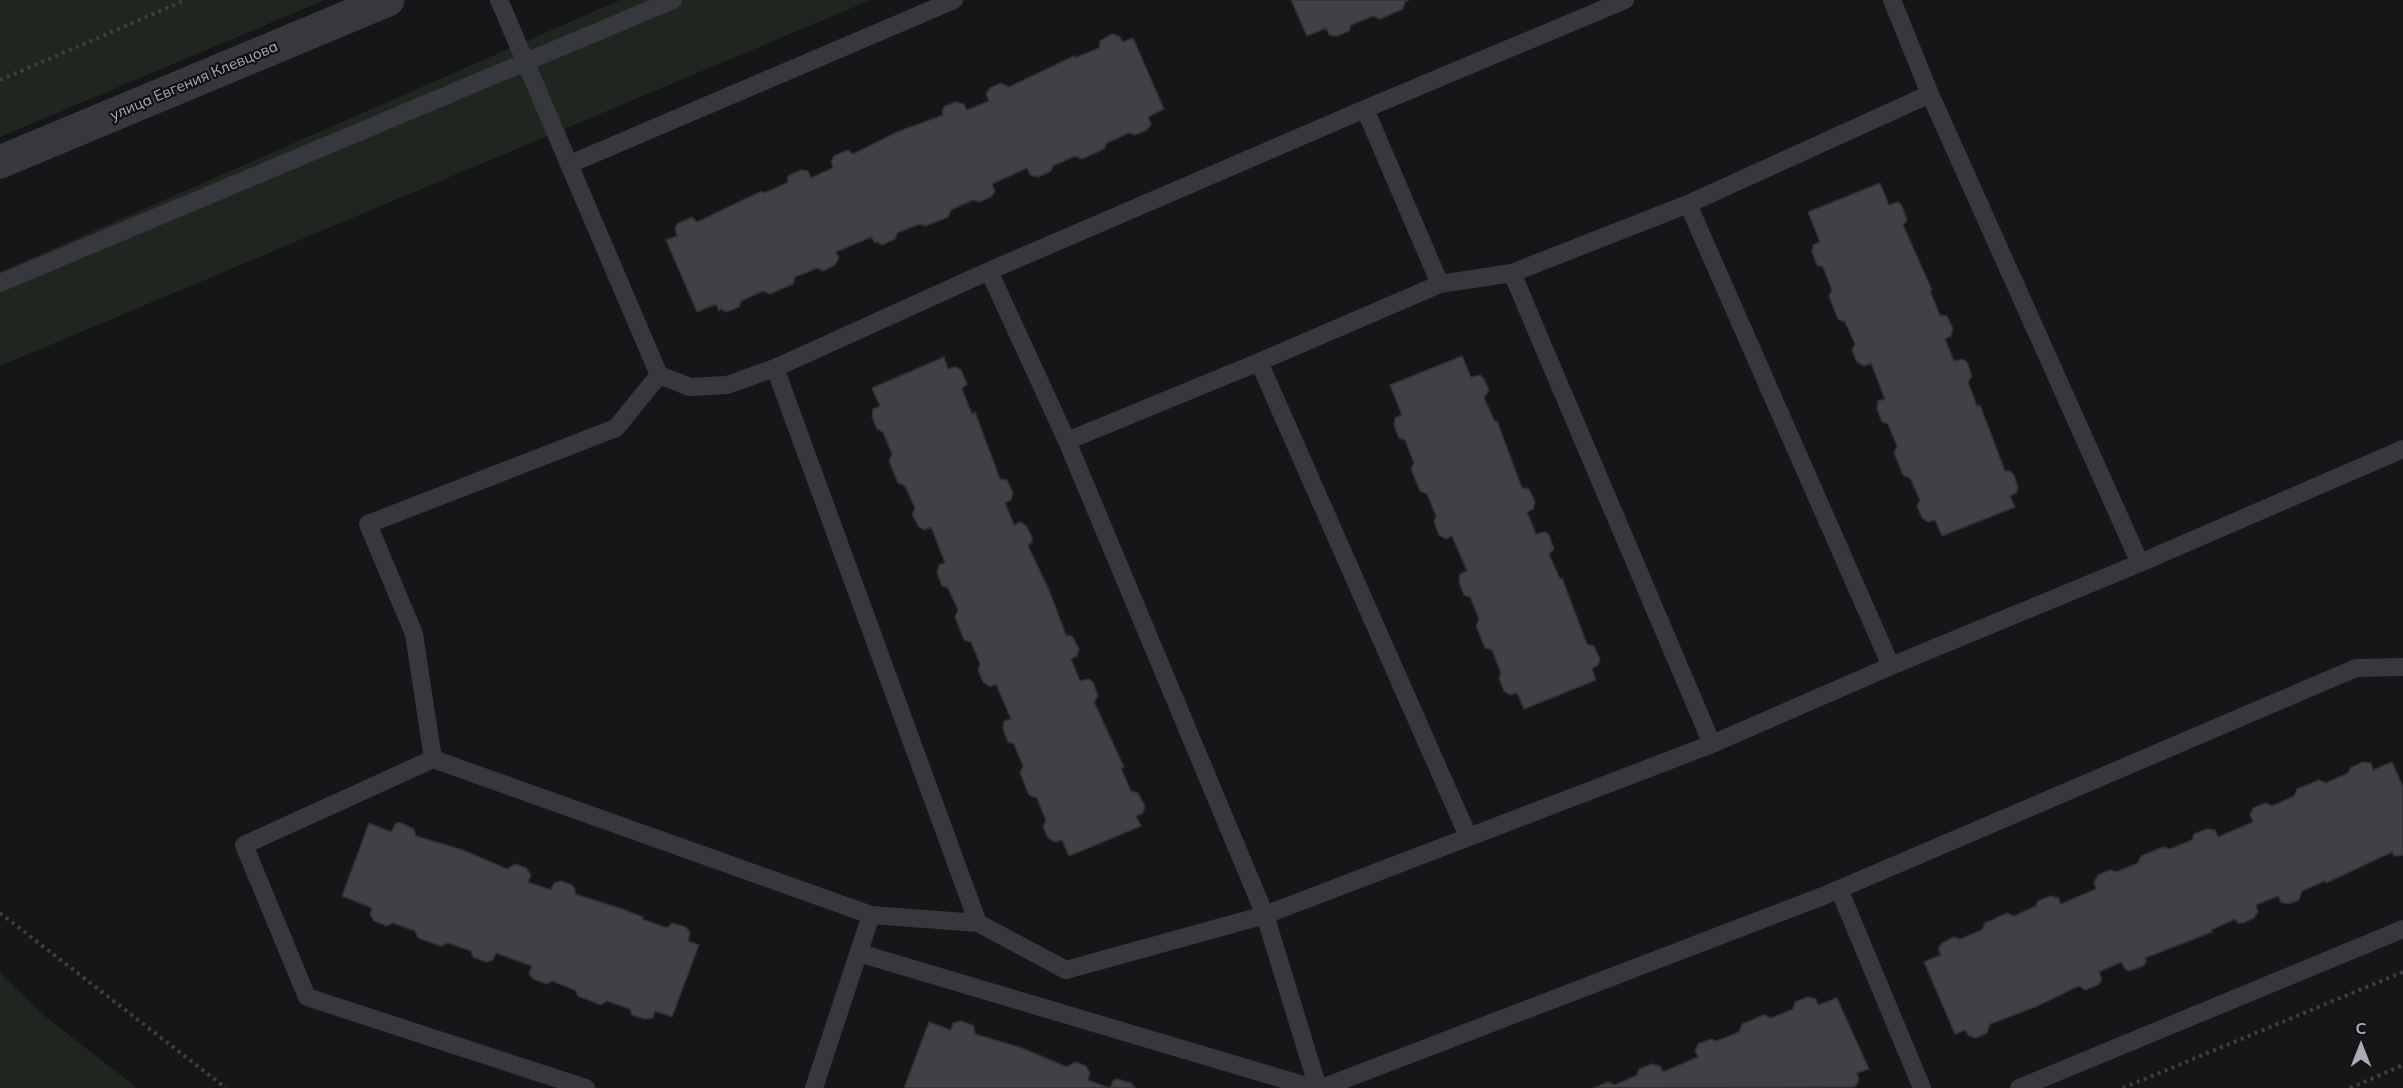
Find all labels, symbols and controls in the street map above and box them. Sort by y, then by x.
street label: улица Евгения Клевцова [107,37,281,125]
north arrow [2331,1016,2391,1076]
text: С [2356,1018,2366,1038]

